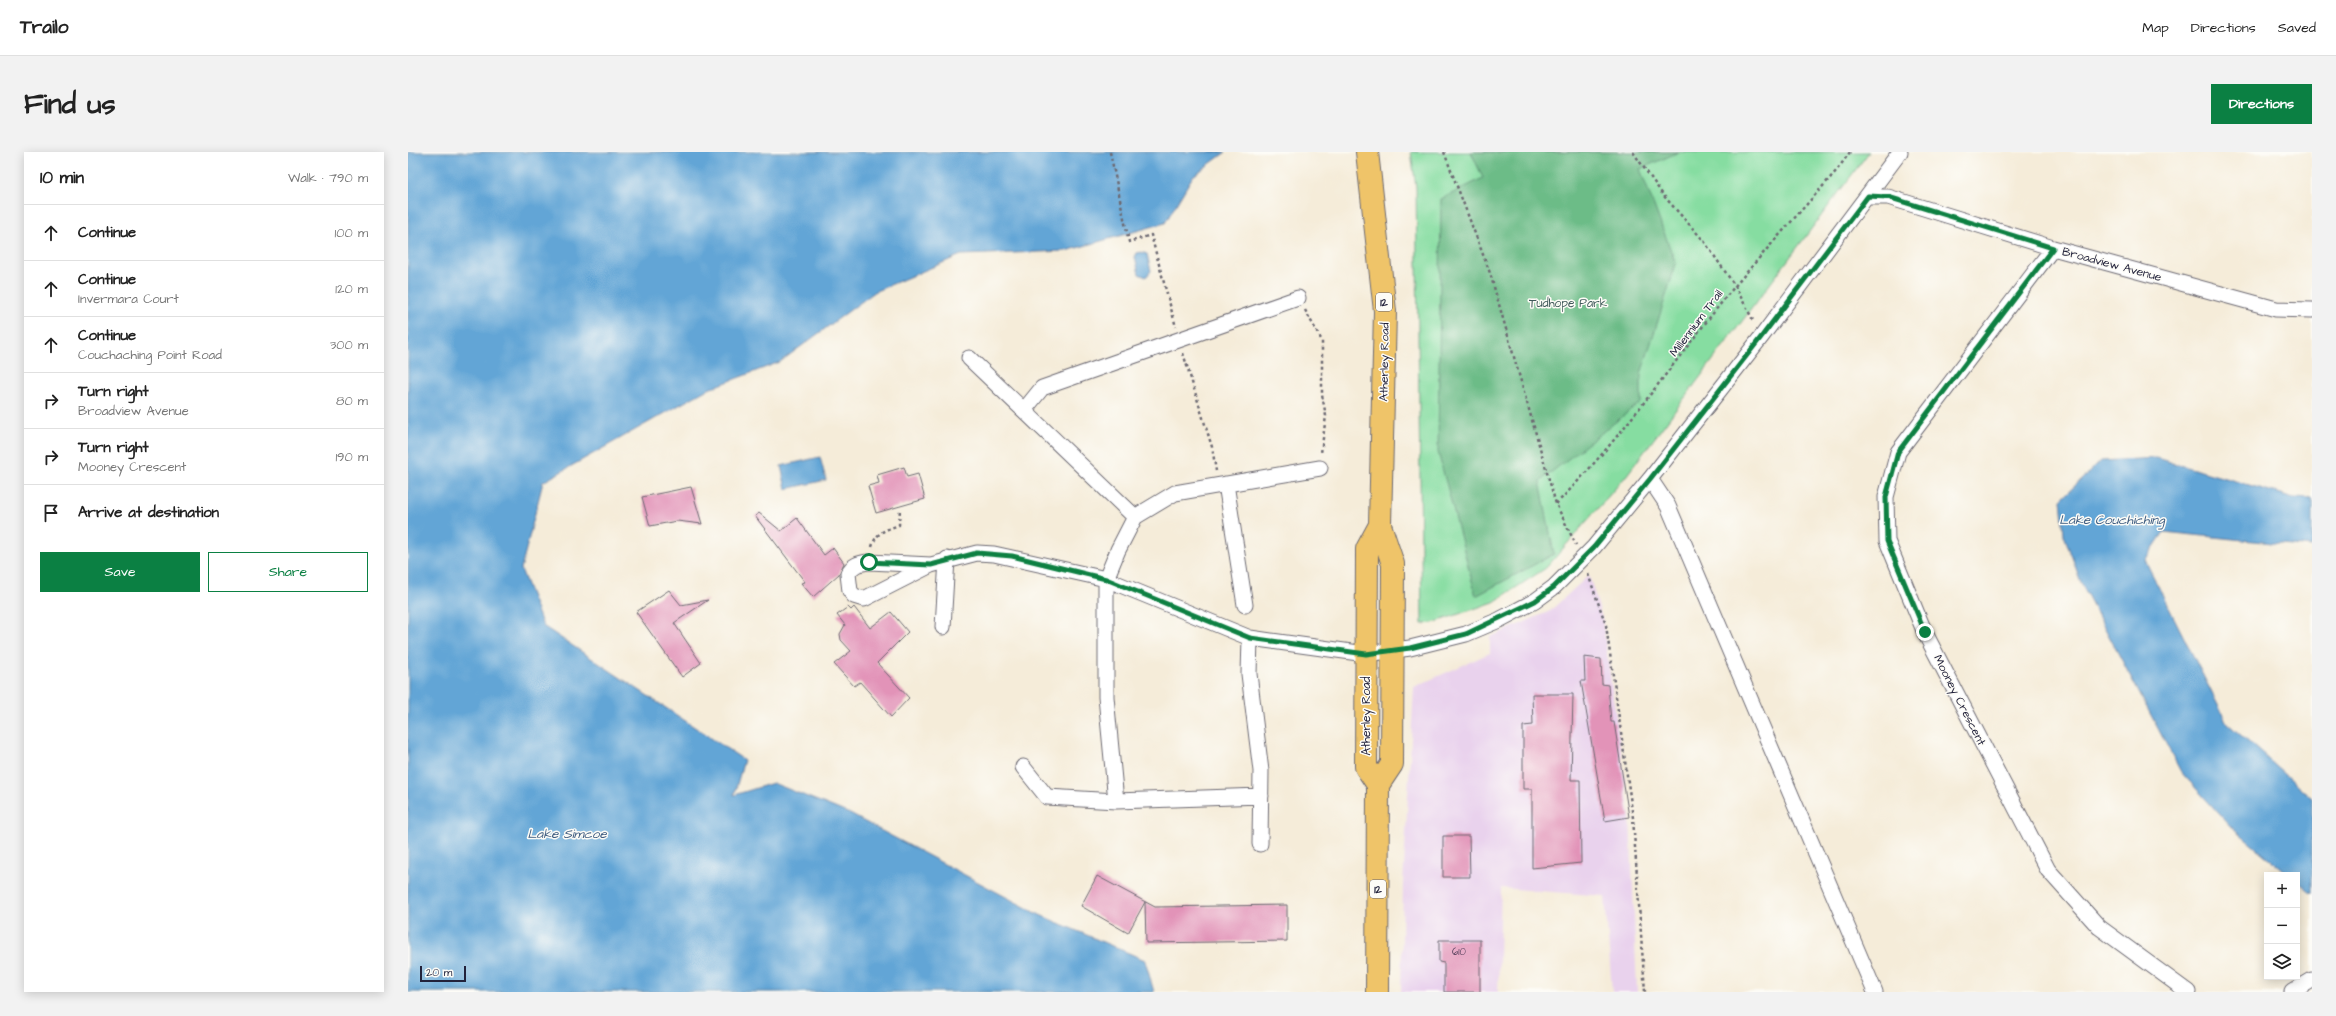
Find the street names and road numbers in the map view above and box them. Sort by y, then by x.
street label: Broadview Avenue [2060,243,2164,286]
street label: Millennium Trail [1666,286,1727,360]
road number: 12 [1376,293,1392,311]
street label: Atherley Road [1375,322,1395,402]
street label: Mooney Crescent [1928,652,1990,749]
street label: Atherley Road [1358,677,1376,755]
road number: 12 [1370,880,1386,898]

